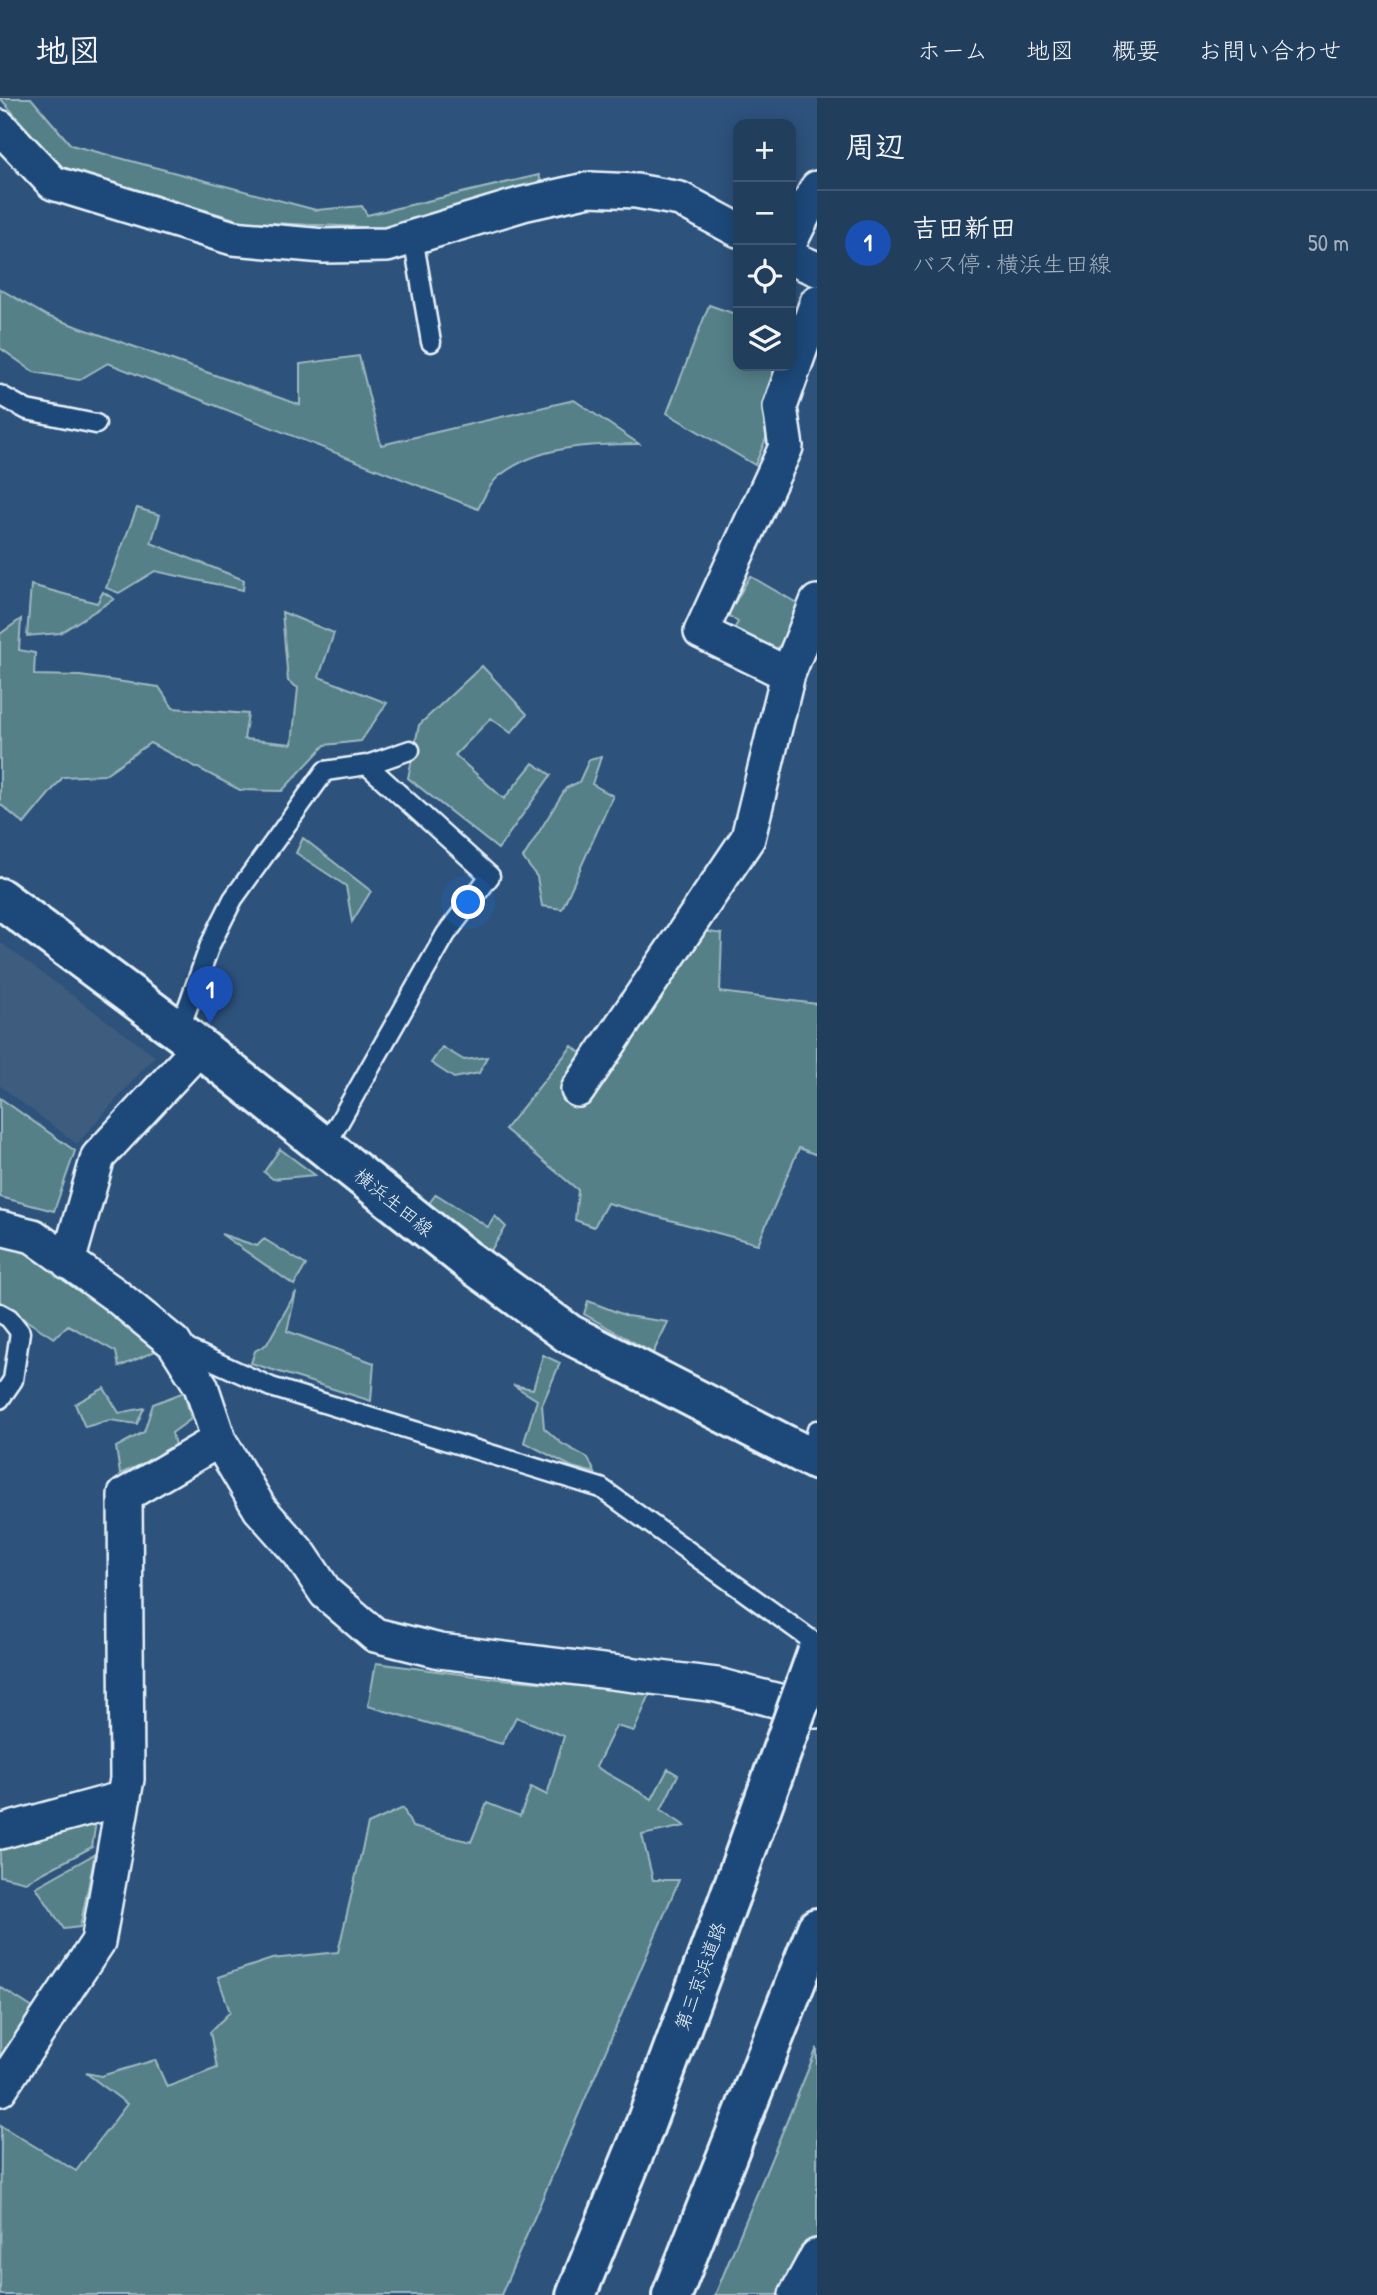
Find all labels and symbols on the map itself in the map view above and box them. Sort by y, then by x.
your location [451,885,485,919]
pin: 1 [187,966,233,1024]
street label: 横浜生田線 [349,1162,439,1242]
street label: 第三京浜道路 [668,1918,732,2034]

